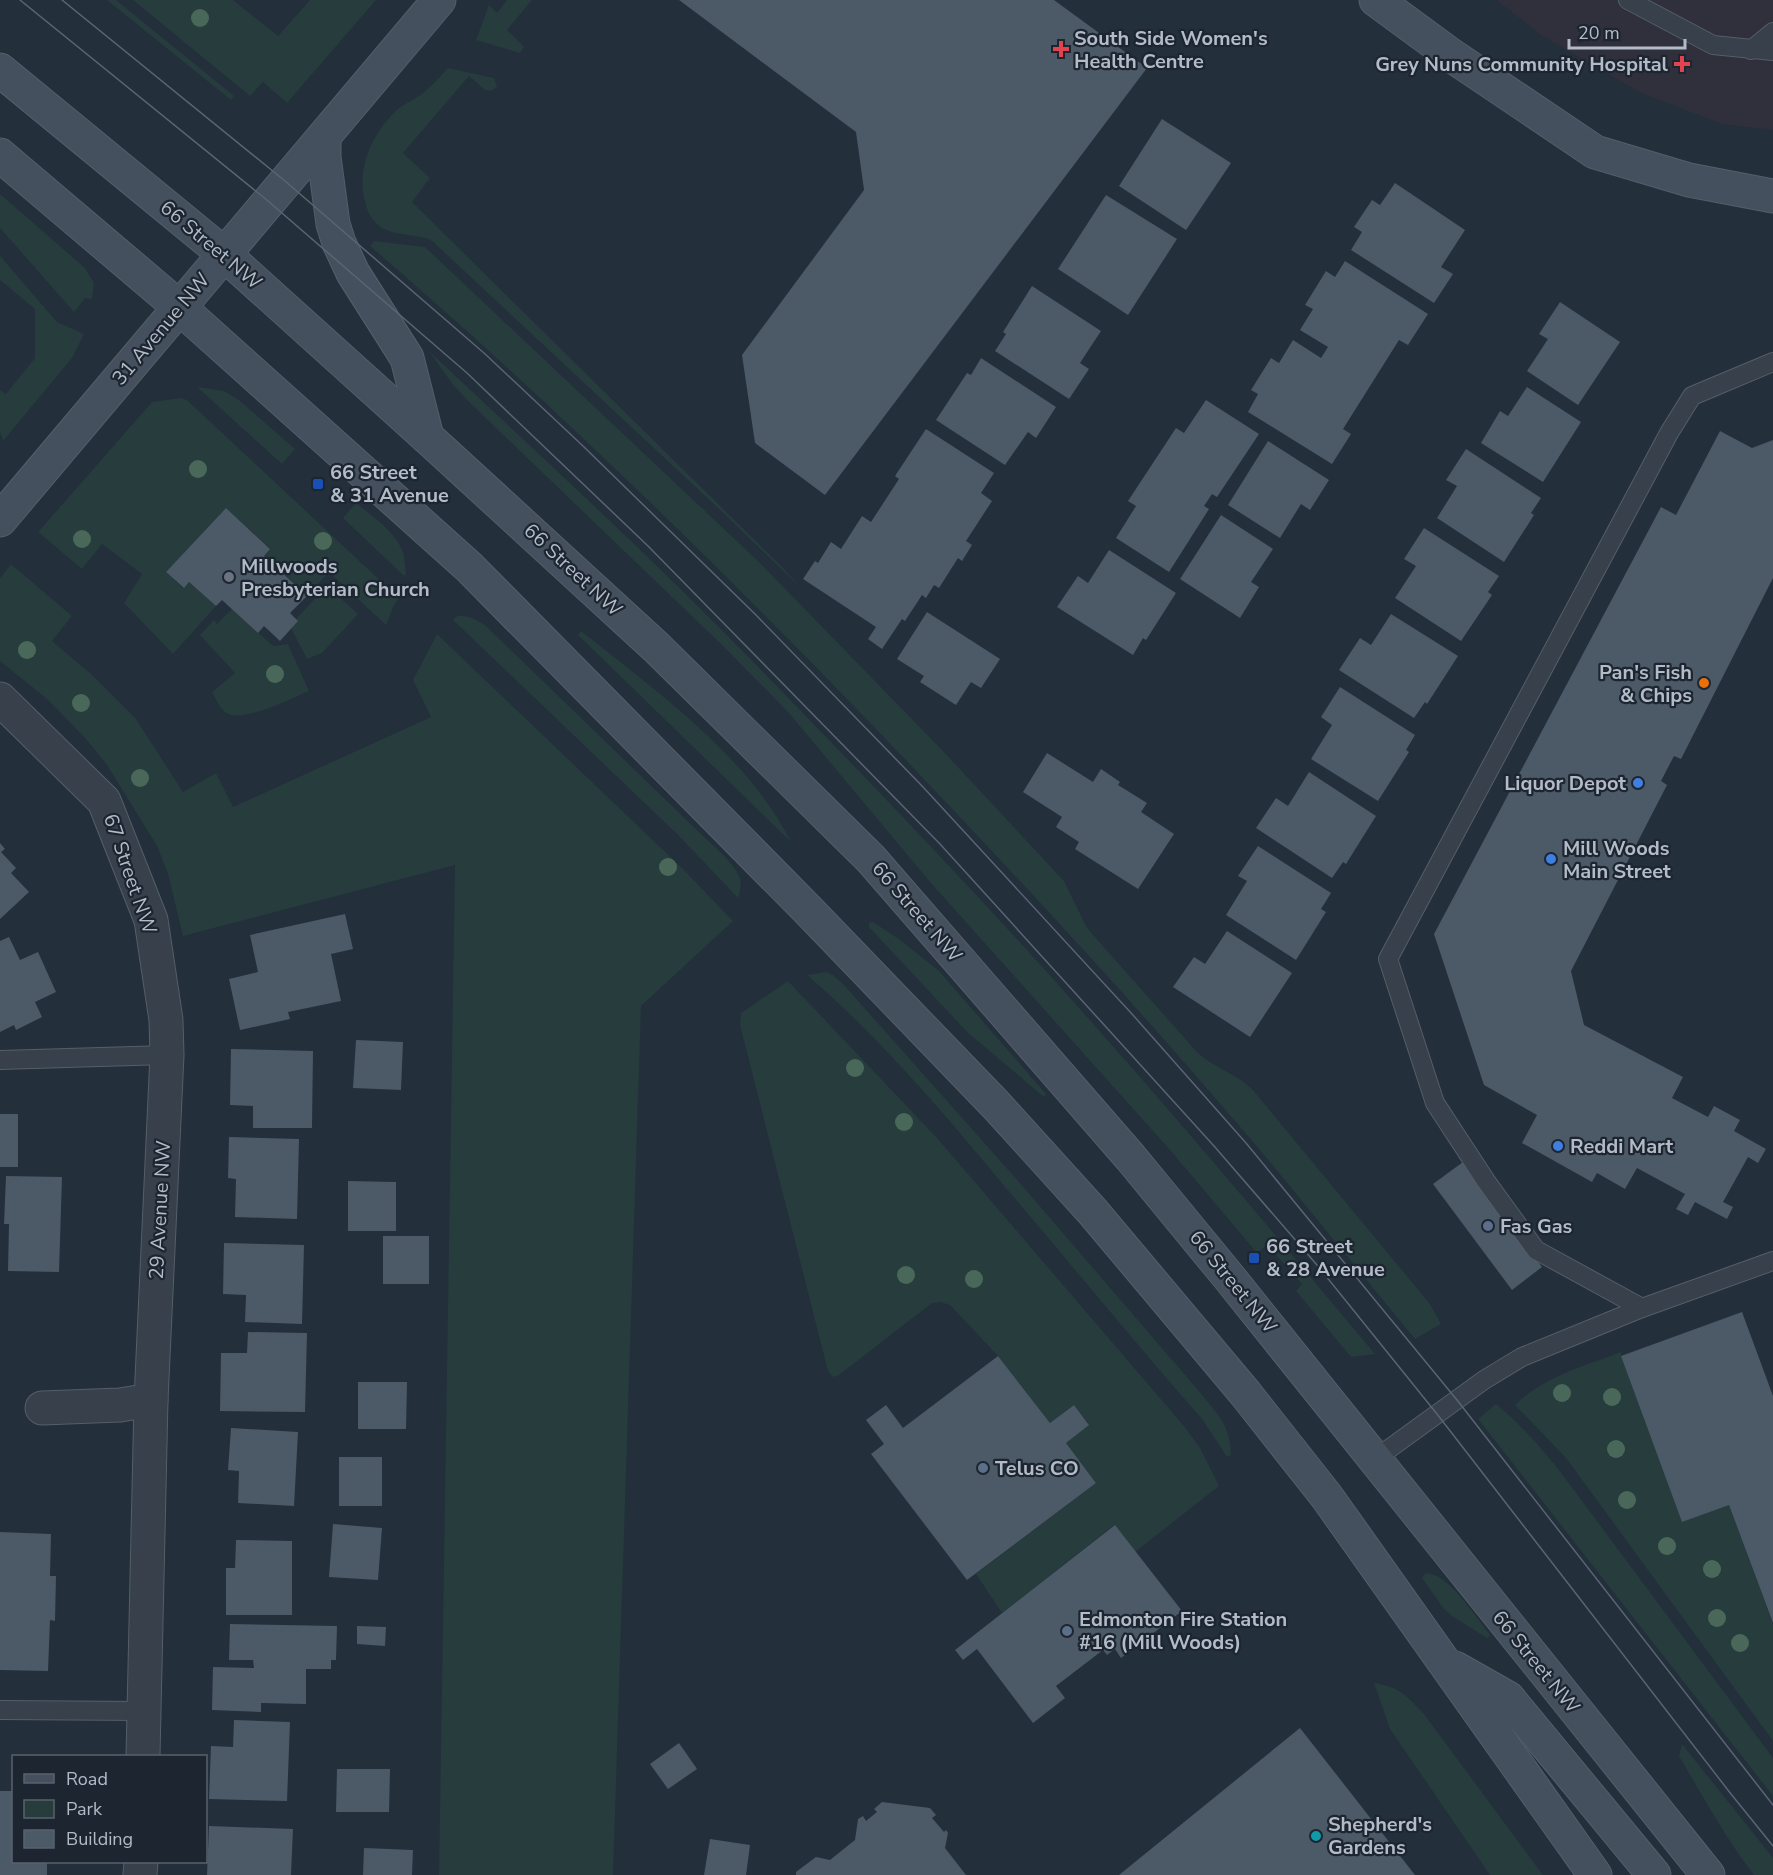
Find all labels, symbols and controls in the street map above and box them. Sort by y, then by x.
scale bar [1569,12,1684,50]
text: 20 m [1578,21,1620,45]
place label: South Side Women's Health Centre [1074,25,1268,75]
marker: South Side Women's Health Centre [1052,40,1070,58]
place label: Grey Nuns Community Hospital [1375,51,1669,78]
marker: Grey Nuns Community Hospital [1673,55,1691,73]
street label: 66 Street NW [154,194,268,296]
street label: 31 Avenue NW [106,267,216,391]
place label: 66 Street & 31 Avenue [330,459,449,509]
marker: 66 Street & 31 Avenue [311,477,325,491]
street label: 66 Street NW [518,517,628,623]
place label: Millwoods Presbyterian Church [241,553,430,603]
marker: Millwoods Presbyterian Church [222,570,236,584]
place label: Pan's Fish & Chips [1599,659,1692,709]
marker: Pan's Fish & Chips [1697,676,1711,690]
place label: Liquor Depot [1504,770,1626,797]
marker: Liquor Depot [1631,776,1645,790]
street label: 67 Street NW [97,810,163,938]
place label: Mill Woods Main Street [1563,835,1671,885]
marker: Mill Woods Main Street [1544,852,1558,866]
street label: 66 Street NW [866,856,968,968]
place label: Reddi Mart [1570,1133,1673,1160]
marker: Reddi Mart [1551,1139,1565,1153]
street label: 29 Avenue NW [143,1140,177,1280]
place label: Fas Gas [1500,1213,1573,1240]
marker: Fas Gas [1481,1219,1495,1233]
street label: 66 Street NW [1183,1225,1283,1339]
place label: 66 Street & 28 Avenue [1266,1233,1385,1283]
marker: 66 Street & 28 Avenue [1247,1251,1261,1265]
place label: Telus CO [995,1455,1079,1482]
marker: Telus CO [976,1461,990,1475]
street label: 66 Street NW [1486,1605,1586,1719]
place label: Edmonton Fire Station #16 (Mill Woods) [1079,1606,1287,1656]
marker: Edmonton Fire Station #16 (Mill Woods) [1060,1624,1074,1638]
legend [12,1755,207,1863]
text: Road [66,1767,108,1791]
text: Park [66,1797,103,1821]
place label: Shepherd's Gardens [1328,1811,1432,1861]
text: Building [66,1827,133,1851]
marker: Shepherd's Gardens [1309,1829,1323,1843]

